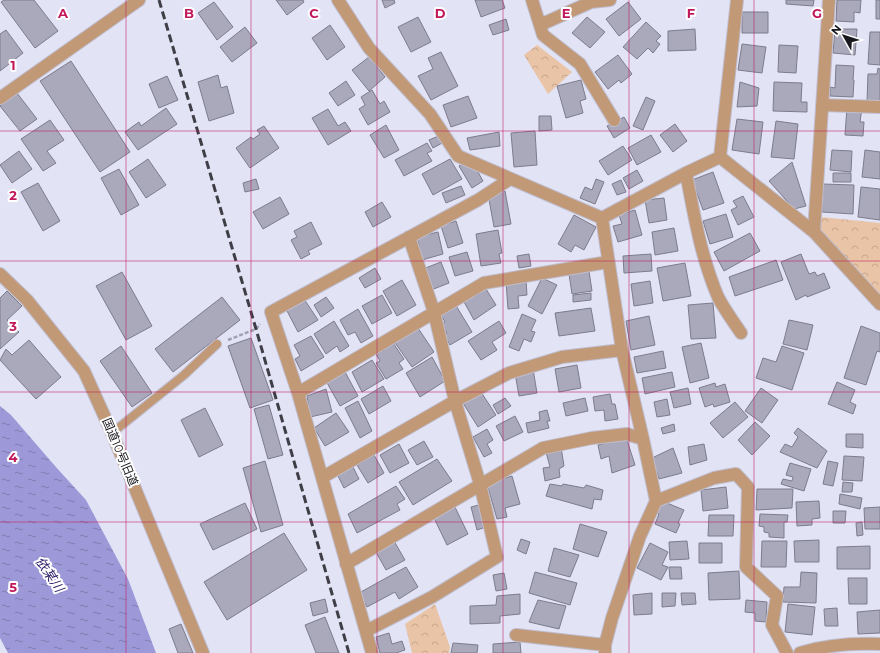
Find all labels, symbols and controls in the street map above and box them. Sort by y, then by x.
text: A [57,5,69,21]
text: B [184,5,194,21]
text: C [309,5,319,21]
text: D [435,5,446,21]
text: E [562,5,571,21]
text: F [687,5,695,21]
text: G [812,5,822,21]
north arrow [824,16,864,56]
text: N [828,22,844,38]
text: 1 [10,57,16,73]
text: 2 [9,187,17,203]
text: 3 [8,318,17,334]
street label: 国道10号旧道 [99,416,141,488]
text: 4 [9,449,18,465]
water label: 依某川 [32,553,69,596]
text: 5 [9,579,17,595]

